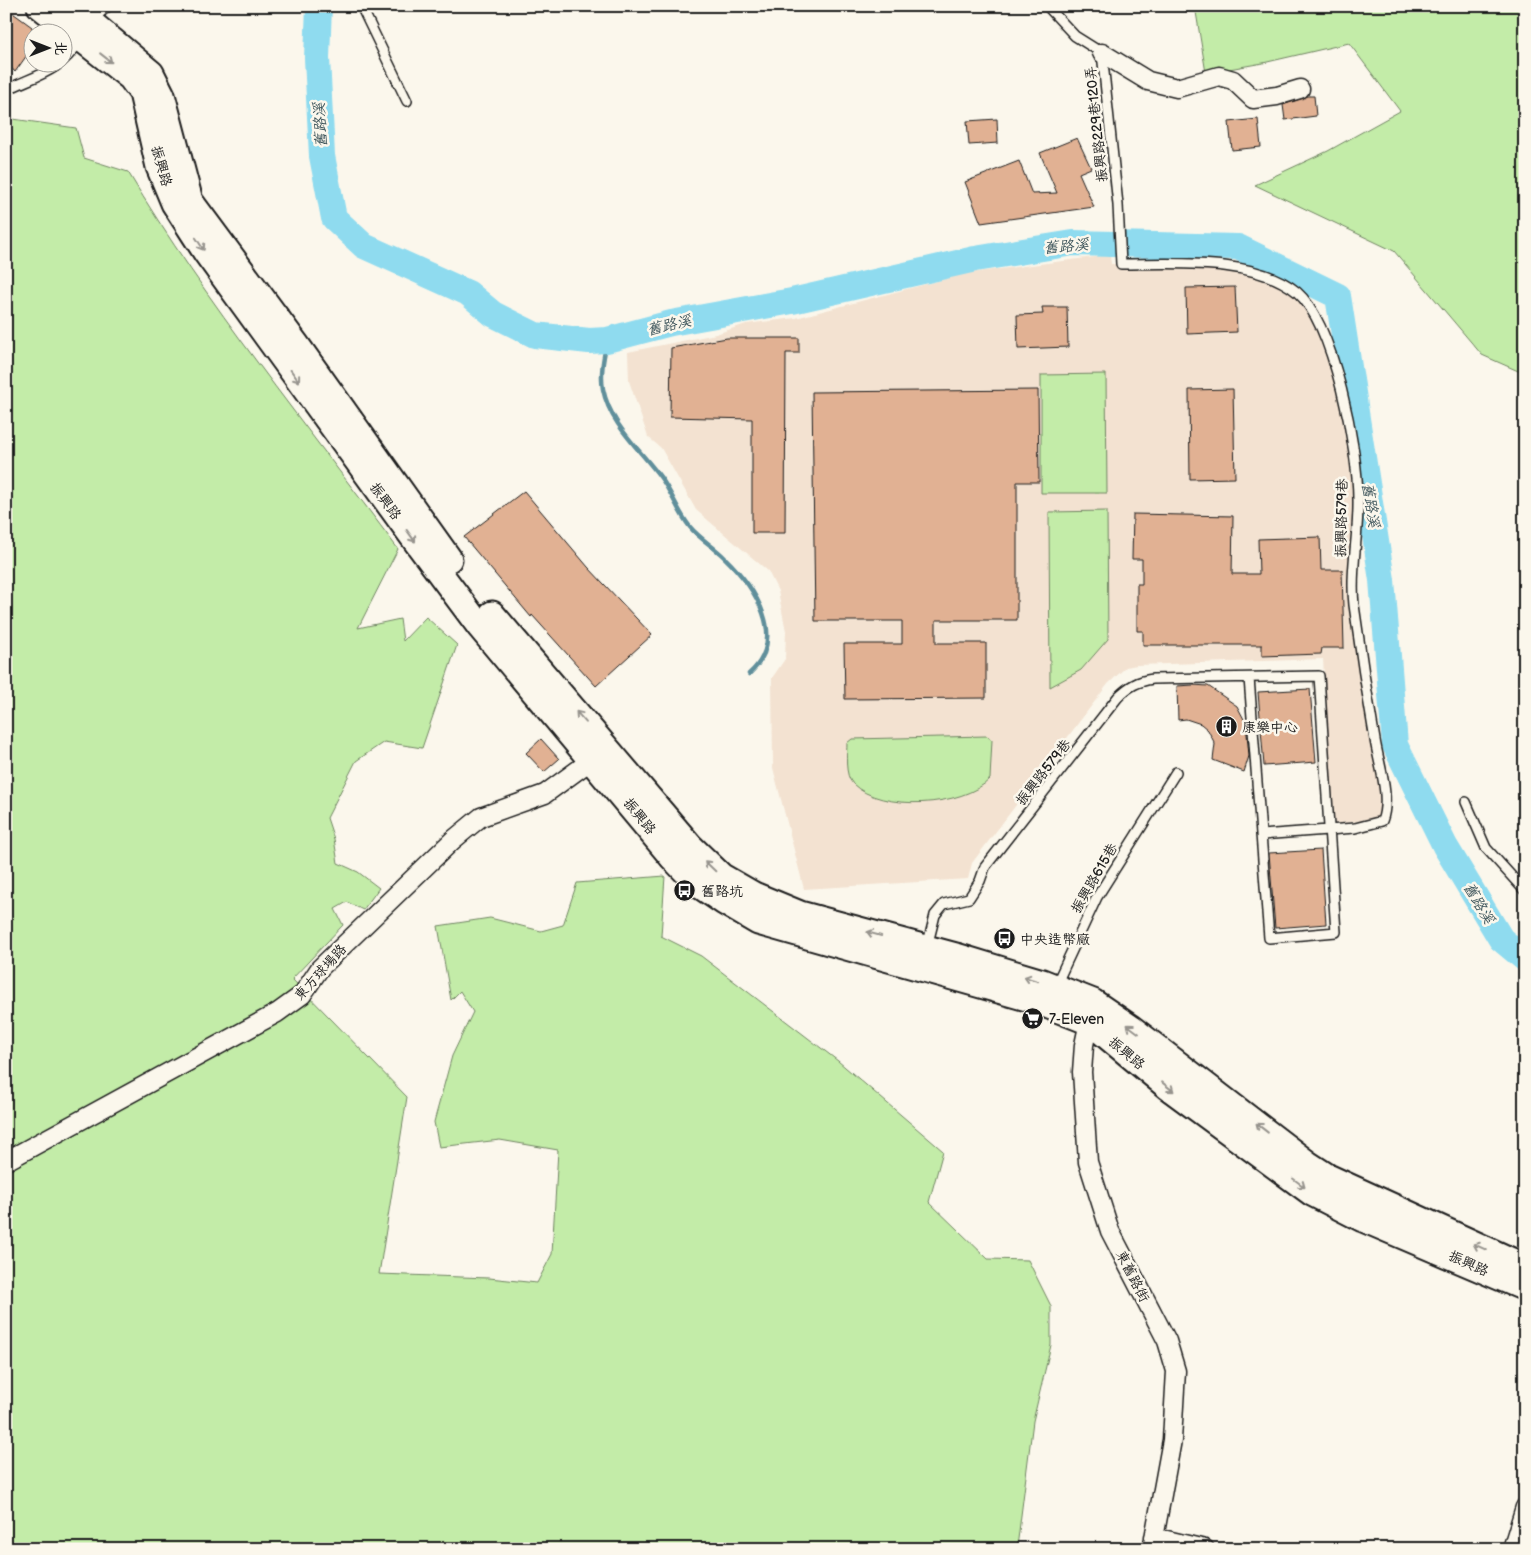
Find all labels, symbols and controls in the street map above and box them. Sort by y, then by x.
north arrow [22,22,72,72]
text: 北 [52,41,69,55]
one-way arrow [99,53,112,64]
street label: 振興路229巷120弄 [1082,65,1111,183]
water label: 舊路溪 [310,101,331,148]
street label: 振興路 [148,144,175,189]
water label: 舊路溪 [1043,235,1090,258]
one-way arrow [195,237,206,251]
water label: 舊路溪 [645,311,694,340]
one-way arrow [290,369,300,383]
street label: 振興路579巷 [1332,477,1351,558]
street label: 振興路 [366,479,405,523]
water label: 舊路溪 [1358,481,1384,530]
one-way arrow [406,529,417,542]
one-way arrow [575,710,587,723]
building icon: 康樂中心 [1214,715,1238,739]
place label: 康樂中心 [1242,719,1298,736]
street label: 振興路579巷 [1012,735,1075,809]
street label: 振興路 [620,795,659,838]
street label: 振興路615巷 [1068,839,1122,916]
one-way arrow [704,860,716,872]
bus stop icon: 舊路坑 [673,879,697,903]
water label: 舊路溪 [1459,879,1499,928]
place label: 舊路坑 [701,883,743,900]
bus stop icon: 中央造幣廠 [992,927,1016,951]
one-way arrow [867,929,883,938]
place label: 中央造幣廠 [1020,931,1090,948]
street label: 東方球場路 [291,941,350,1004]
one-way arrow [1023,973,1039,983]
supermarket icon: 7-Eleven [1021,1007,1045,1031]
place label: 7-Eleven [1049,1011,1104,1028]
one-way arrow [1127,1024,1140,1035]
street label: 振興路 [1105,1033,1148,1073]
one-way arrow [1161,1081,1174,1092]
one-way arrow [1256,1123,1269,1134]
one-way arrow [1292,1178,1306,1188]
one-way arrow [1473,1241,1488,1251]
street label: 東舊路街 [1112,1247,1153,1305]
street label: 振興路 [1446,1247,1491,1280]

